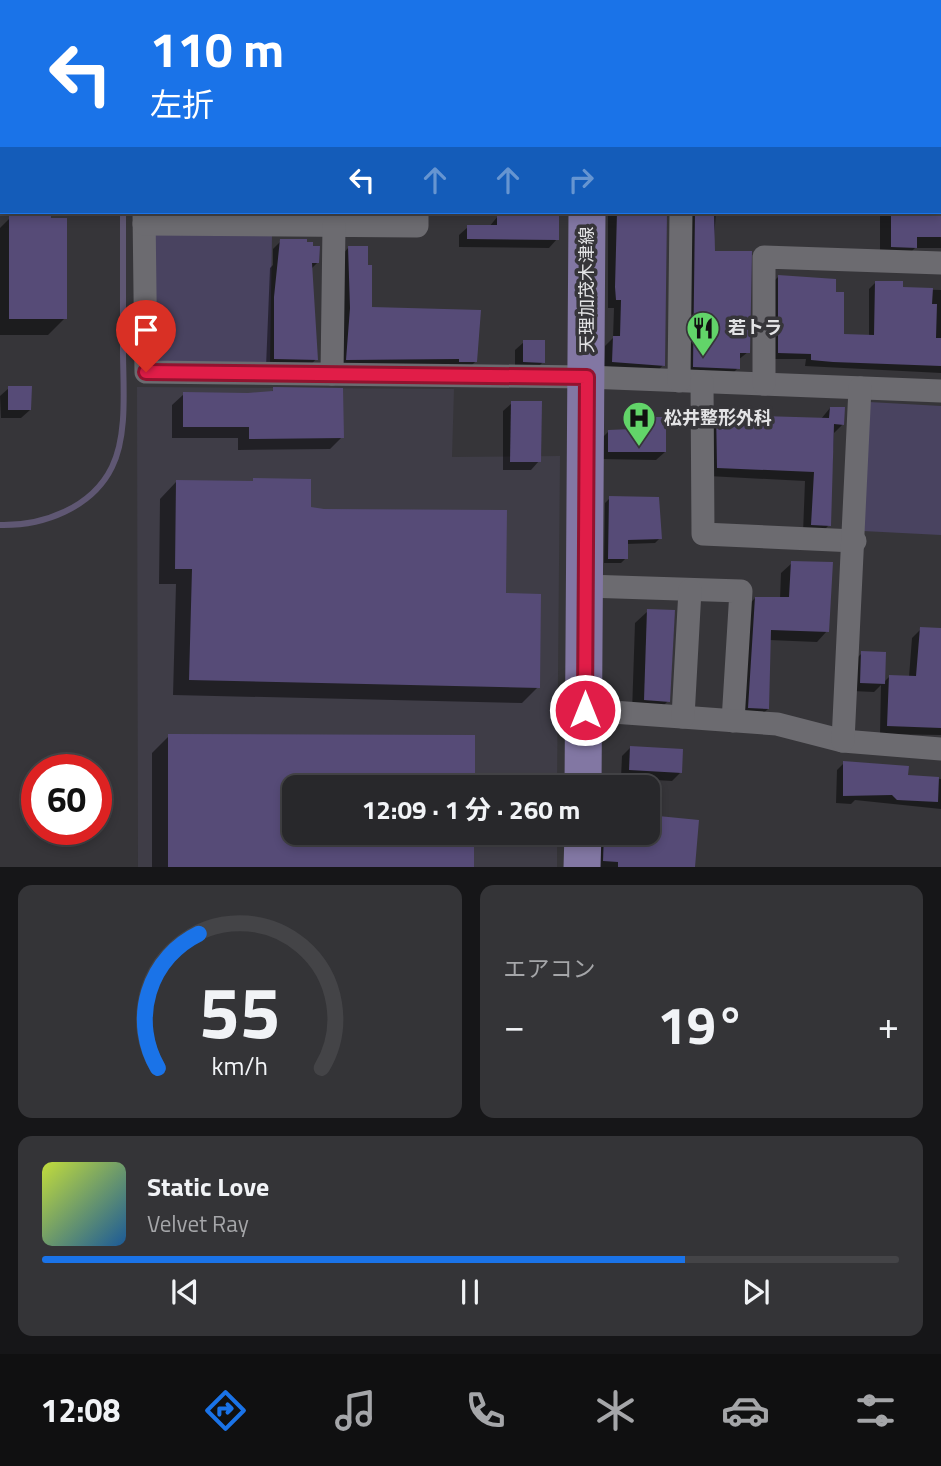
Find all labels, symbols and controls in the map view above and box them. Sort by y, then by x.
text: 110 m [150,11,284,86]
icon: left [35,28,126,119]
text: 左折 [150,80,214,128]
icon: left [343,161,381,199]
icon: ahead [416,161,454,199]
icon: ahead [489,161,527,199]
icon: right [562,161,600,199]
street label: 天理加茂木津線 [573,227,600,353]
pin [116,300,176,372]
restaurant icon: 若トラ [684,309,722,358]
icon: arrive [127,311,165,349]
place label: 若トラ [728,314,782,341]
hospital icon: 松井整形外科 [620,399,658,448]
place label: 松井整形外科 [664,404,772,431]
position arrow [548,673,622,747]
speed limit sign: 60 [21,754,112,845]
text: 12:09 · 1 分 · 260 m [362,790,580,829]
text: エアコン [504,951,596,986]
text: 55 [199,956,281,1066]
text: 19° [658,985,745,1064]
text: − [504,996,525,1054]
text: + [878,996,899,1054]
text: km/h [211,1046,268,1084]
text: Static Love [147,1167,269,1206]
text: Velvet Ray [147,1206,249,1241]
icon: previous [166,1273,204,1311]
icon: pause [451,1273,489,1311]
icon: next [737,1273,775,1311]
text: 12:08 [41,1386,120,1434]
icon: directions [201,1386,250,1435]
icon: music [331,1386,380,1435]
icon: phone [461,1386,510,1435]
icon: climate [591,1386,640,1435]
icon: car [721,1386,770,1435]
icon: filters [851,1386,900,1435]

